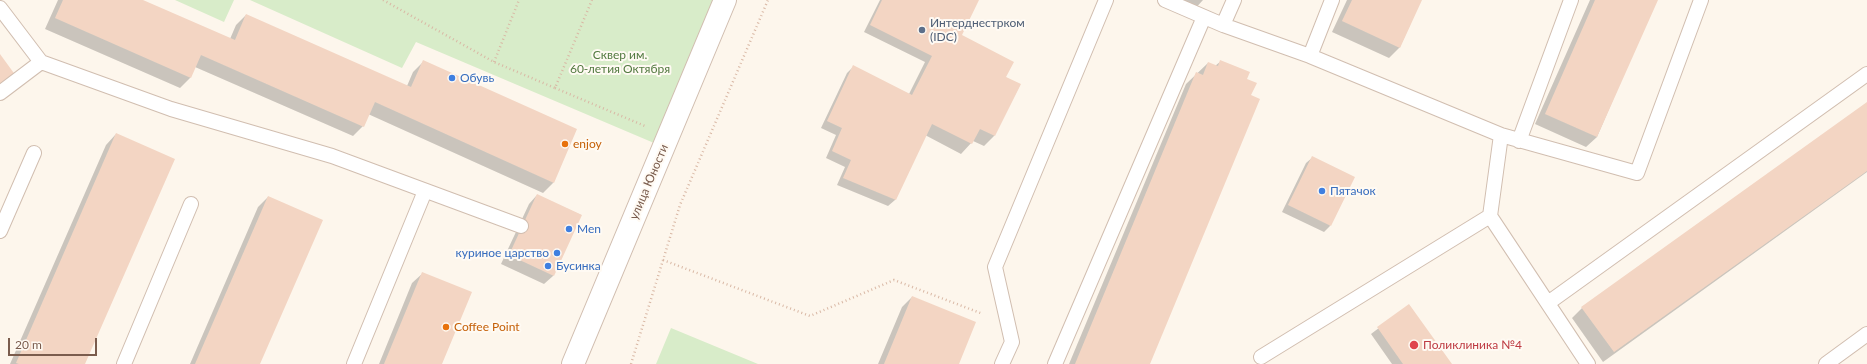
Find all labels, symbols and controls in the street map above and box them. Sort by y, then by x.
place label: Интерднестрком (IDC) [930,16,1025,44]
marker: Интерднестрком (IDC) [917,25,927,35]
park label: Сквер им. 60-летия Октября [570,48,670,76]
place label: Обувь [460,71,494,85]
marker: Обувь [447,73,457,83]
place label: enjoy [573,137,602,151]
marker: enjoy [560,139,570,149]
street label: улица Юности [627,142,671,222]
place label: Пятачок [1330,184,1376,198]
marker: Пятачок [1317,186,1327,196]
place label: Men [577,222,601,236]
marker: Men [564,224,574,234]
place label: куриное царство [456,246,549,260]
marker: куриное царство [552,248,562,258]
place label: Бусинка [556,259,601,273]
marker: Бусинка [543,261,553,271]
place label: Coffee Point [454,320,520,334]
marker: Coffee Point [441,322,451,332]
scale bar [10,330,99,356]
text: 20 m [15,337,42,352]
place label: Поликлиника №4 [1423,338,1522,352]
marker: Поликлиника №4 [1408,339,1420,351]

